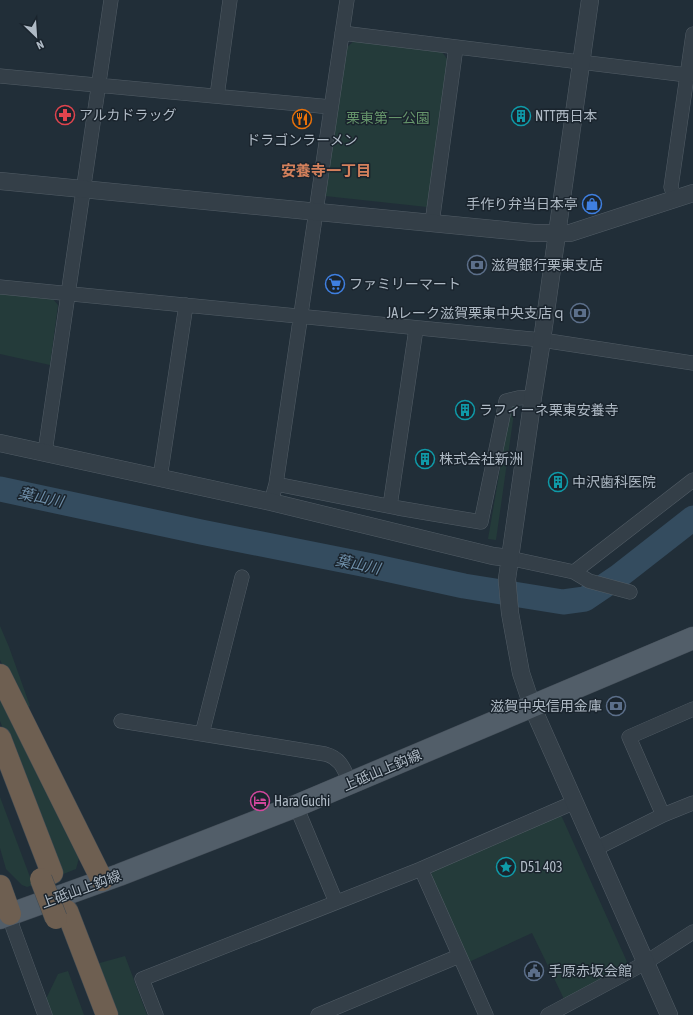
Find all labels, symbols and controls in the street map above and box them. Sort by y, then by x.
north arrow [16,16,56,56]
text: N [35,38,46,52]
pharmacy icon: アルカドラッグ [54,104,76,126]
building icon: NTT西日本 [510,105,532,127]
place label: アルカドラッグ [79,107,176,123]
restaurant icon: ドラゴンラーメン [291,108,313,130]
place label: NTT西日本 [535,108,598,124]
park label: 栗東第一公園 [346,110,430,126]
place label: ドラゴンラーメン [246,132,358,148]
district label: 安養寺一丁目 [281,162,371,179]
shop icon: 手作り弁当日本亭 [581,193,603,215]
place label: 手作り弁当日本亭 [466,196,578,212]
bank icon: 滋賀銀行栗東支店 [466,254,488,276]
place label: 滋賀銀行栗東支店 [491,257,603,273]
supermarket icon: ファミリーマート [324,273,346,295]
place label: ファミリーマート [349,276,461,292]
bank icon: JAレーク滋賀栗東中央支店ｑ [569,302,591,324]
place label: JAレーク滋賀栗東中央支店ｑ [387,305,566,322]
building icon: ラフィーネ栗東安養寺 [454,399,476,421]
place label: ラフィーネ栗東安養寺 [479,402,619,418]
building icon: 株式会社新洲 [414,448,436,470]
place label: 株式会社新洲 [439,451,523,467]
building icon: 中沢歯科医院 [547,471,569,493]
place label: 中沢歯科医院 [572,474,656,490]
water label: 葉山川 [17,484,67,510]
water label: 葉山川 [334,551,384,577]
bank icon: 滋賀中央信用金庫 [605,695,627,717]
place label: 滋賀中央信用金庫 [490,698,602,714]
street label: 上砥山上鈎線 [340,746,424,794]
hotel icon: Hara Guchi [249,790,271,812]
place label: Hara Guchi [274,793,330,809]
place icon: D51 403 [495,856,517,878]
place label: D51 403 [520,859,563,875]
street label: 上砥山上鈎線 [39,867,123,911]
public building icon: 手原赤坂会館 [523,960,545,982]
place label: 手原赤坂会館 [548,963,632,979]

